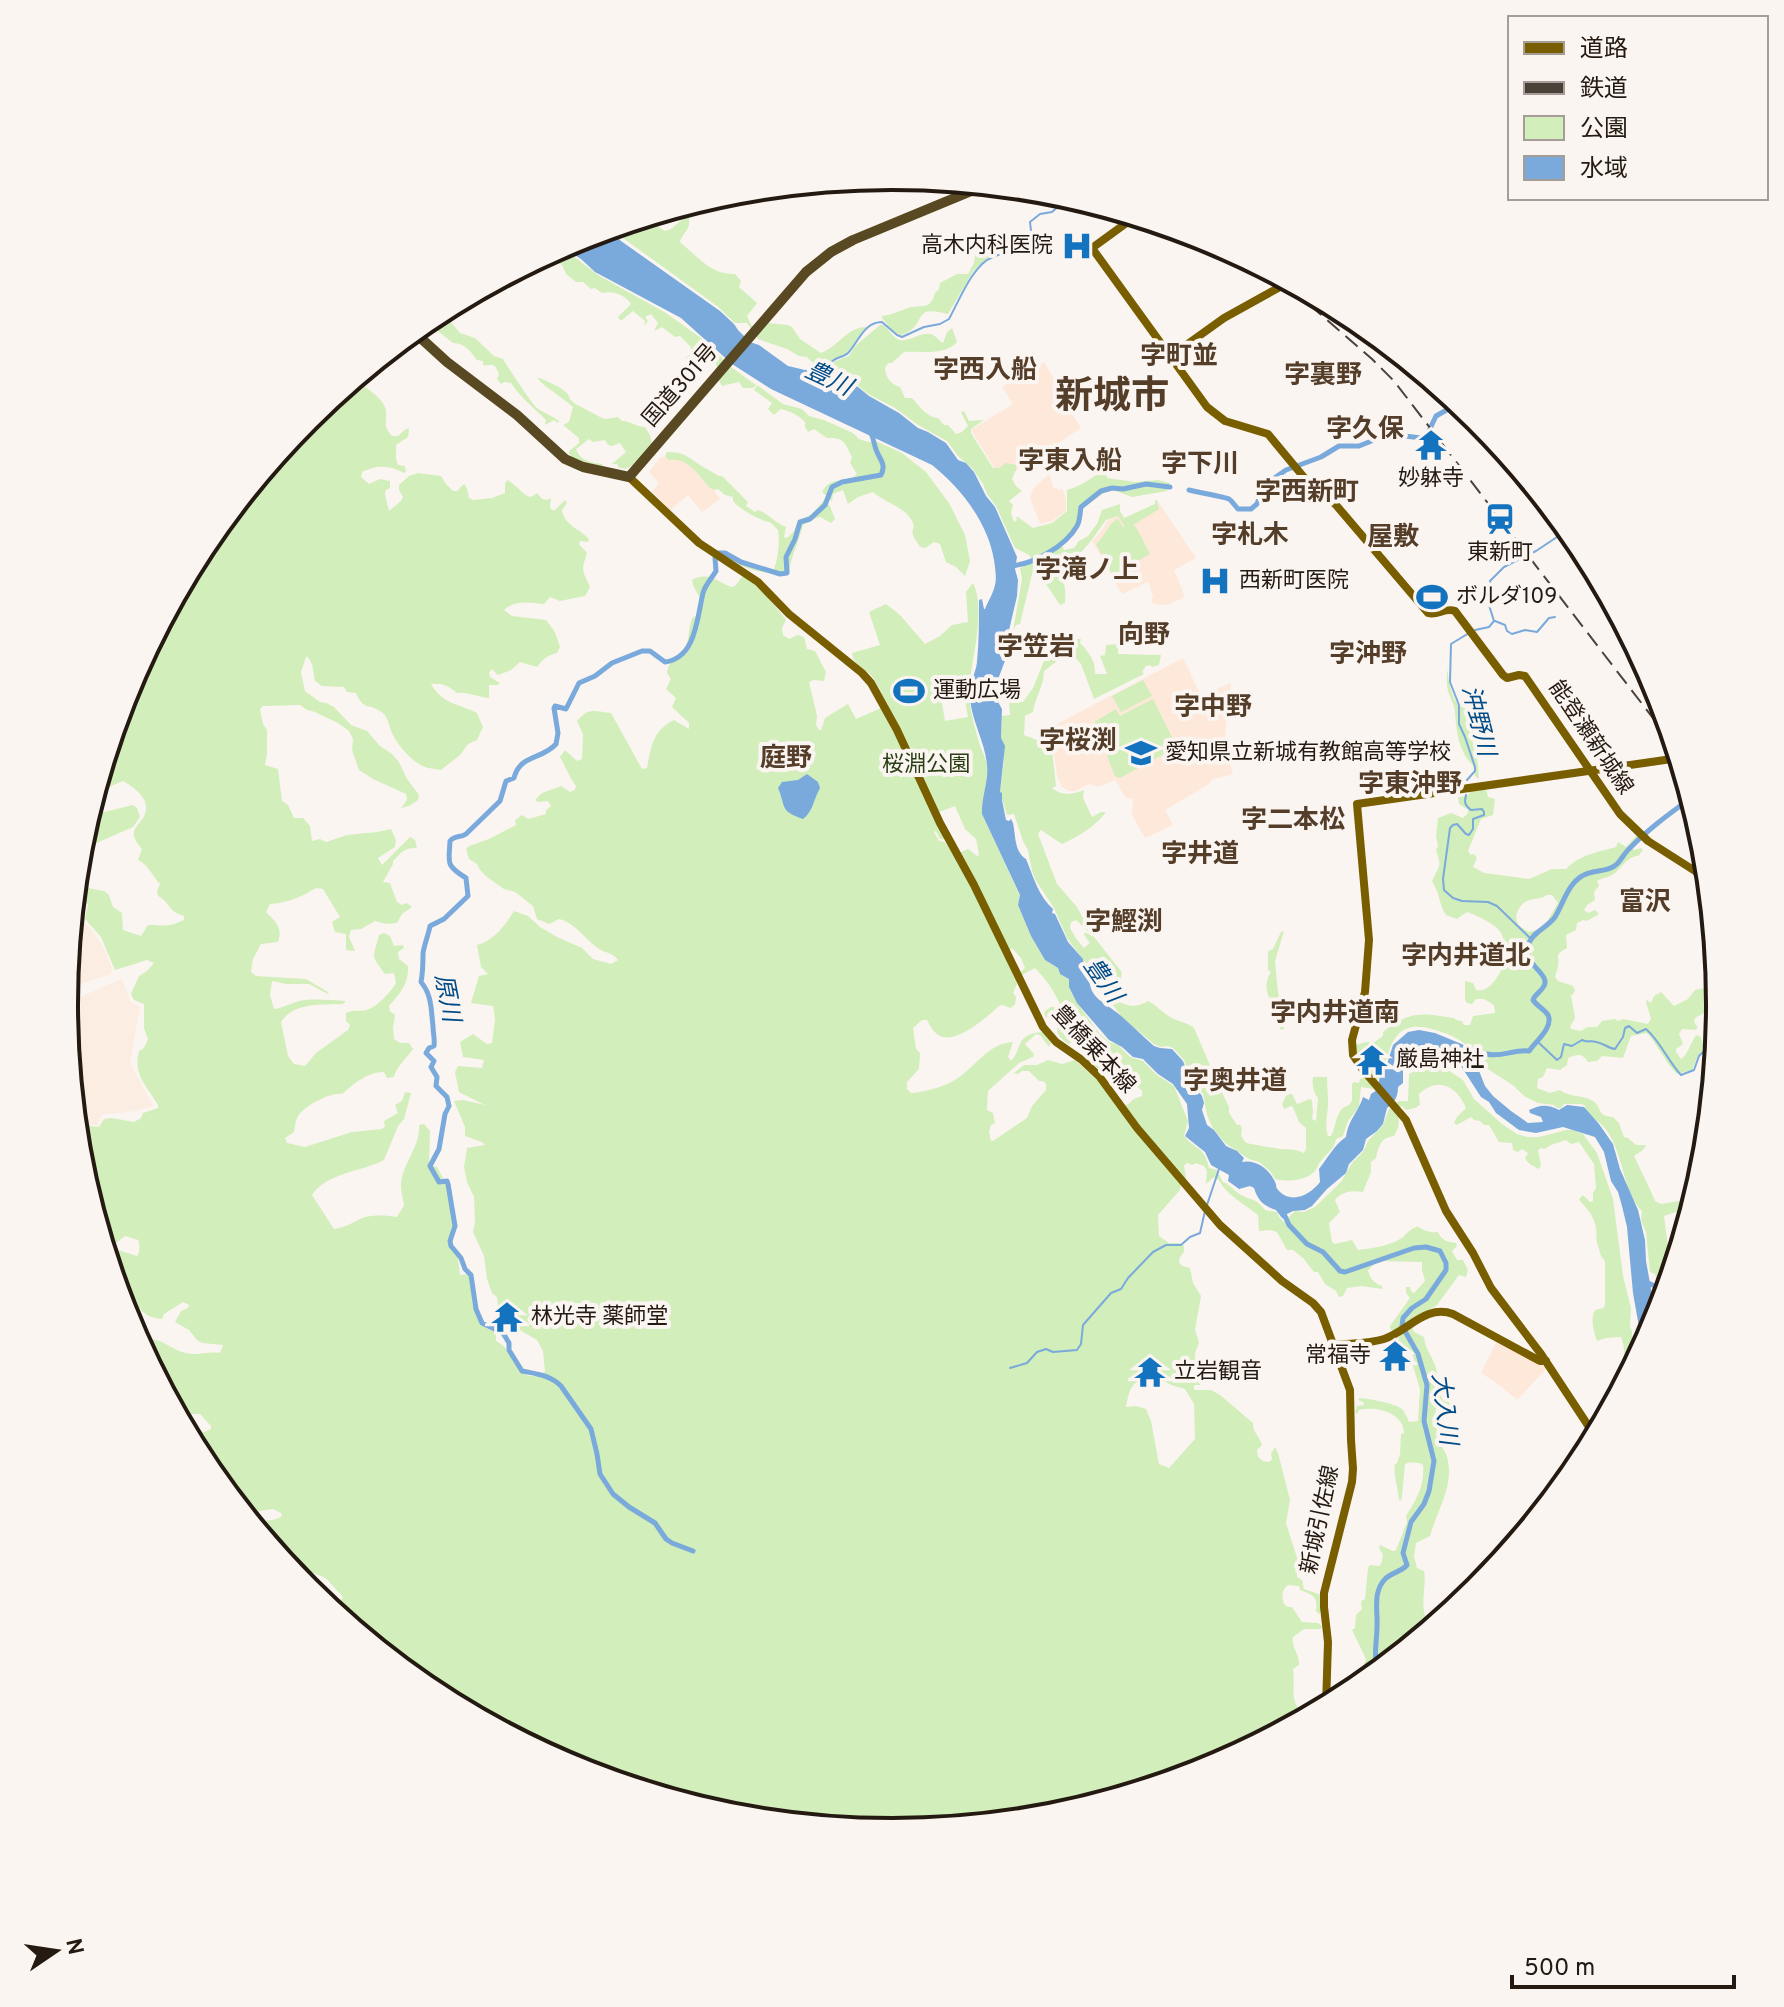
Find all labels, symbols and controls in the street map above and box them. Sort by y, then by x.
legend [1508,16,1768,200]
text: 道路 [1580,35,1628,65]
text: 鉄道 [1580,75,1628,105]
text: 公園 [1580,115,1628,145]
text: 水域 [1580,155,1628,185]
hospital icon: 高木内科医院 [1060,229,1094,263]
place label: 高木内科医院 [921,233,1053,260]
street label: 国道301号 [638,339,724,433]
district label: 字町並 [1140,341,1218,374]
district label: 字西入船 [933,355,1037,388]
water label: 豊川 [800,356,859,405]
district label: 字裏野 [1284,360,1362,393]
district label: 新城市 [1055,374,1169,423]
district label: 字久保 [1326,414,1404,447]
temple icon: 妙躰寺 [1414,428,1448,462]
district label: 字東入船 [1018,446,1122,479]
district label: 字下川 [1161,449,1239,482]
place label: 妙躰寺 [1398,466,1464,493]
district label: 字西新町 [1255,477,1359,510]
station icon: 東新町 [1483,502,1517,536]
district label: 字札木 [1211,520,1289,553]
district label: 屋敷 [1367,522,1419,555]
place label: 東新町 [1467,540,1533,567]
district label: 字滝ノ上 [1035,555,1139,588]
hospital icon: 西新町医院 [1198,564,1232,598]
place label: 西新町医院 [1239,568,1349,595]
sports icon: ボルダ109 [1415,580,1449,614]
place label: ボルダ109 [1456,584,1557,611]
district label: 向野 [1118,620,1170,653]
district label: 字笠岩 [997,632,1075,665]
district label: 字沖野 [1329,639,1407,672]
sports icon: 運動広場 [892,674,926,708]
street label: 能登瀬新城線 [1542,676,1638,800]
place label: 運動広場 [933,678,1021,705]
water label: 沖野川 [1454,682,1501,762]
district label: 字中野 [1174,692,1252,725]
district label: 字桜渕 [1039,726,1117,759]
school or university icon: 愛知県立新城有教館高等学校 [1124,736,1158,770]
place label: 愛知県立新城有教館高等学校 [1165,740,1451,767]
district label: 庭野 [760,743,812,776]
park label: 桜淵公園 [882,752,970,779]
district label: 字東沖野 [1358,769,1462,802]
district label: 字二本松 [1241,805,1345,838]
district label: 字井道 [1161,839,1239,872]
district label: 富沢 [1619,887,1671,920]
district label: 字鰹渕 [1085,907,1163,940]
district label: 字内井道北 [1401,941,1531,974]
water label: 豊川 [1076,953,1130,1012]
water label: 原川 [427,972,466,1027]
district label: 字内井道南 [1270,998,1400,1031]
street label: 豊橋乗本線 [1046,1001,1140,1099]
temple icon: 厳島神社 [1355,1043,1389,1077]
place label: 厳島神社 [1396,1047,1484,1074]
district label: 字奥井道 [1183,1066,1287,1099]
temple icon: 林光寺 薬師堂 [490,1300,524,1334]
place label: 林光寺 薬師堂 [531,1304,668,1331]
temple icon: 常福寺 [1378,1339,1412,1373]
place label: 常福寺 [1305,1343,1371,1370]
temple icon: 立岩観音 [1133,1355,1167,1389]
place label: 立岩観音 [1174,1359,1262,1386]
water label: 大入川 [1424,1371,1463,1450]
street label: 新城引佐線 [1296,1463,1346,1577]
north arrow [16,1911,96,1991]
text: N [58,1936,88,1958]
scale bar [1512,1939,1734,1989]
text: 500 m [1524,1954,1595,1984]

